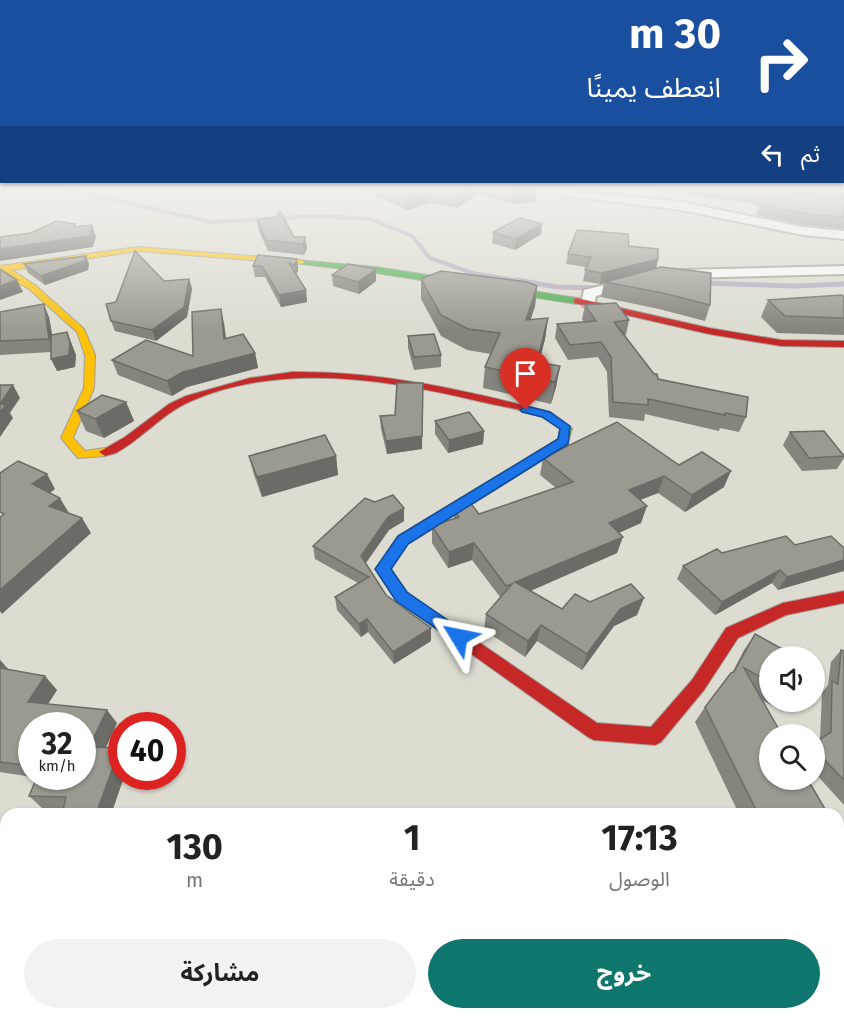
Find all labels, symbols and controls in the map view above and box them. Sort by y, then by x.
text: 30 m [629,9,721,59]
icon: right [742,24,820,102]
text: انعطف يمينًا [586,72,721,104]
icon: left [756,138,789,171]
text: ثم [801,141,820,168]
pin [500,348,551,410]
icon: arrive [509,357,542,390]
position arrow [427,605,491,669]
map controls [759,646,825,790]
button: sound [759,646,825,712]
speed limit sign: 40 [108,712,186,790]
button: search [759,724,825,790]
text: 32 [42,726,72,762]
text: km/h [38,757,76,775]
text: 1 [404,816,420,860]
text: 17:13 [601,816,678,860]
text: 130 [166,825,223,869]
text: دقيقة [389,867,435,891]
text: الوصول [609,867,670,891]
text: m [186,868,203,892]
button: مشاركة [24,939,416,1008]
button: خروج [428,939,820,1008]

